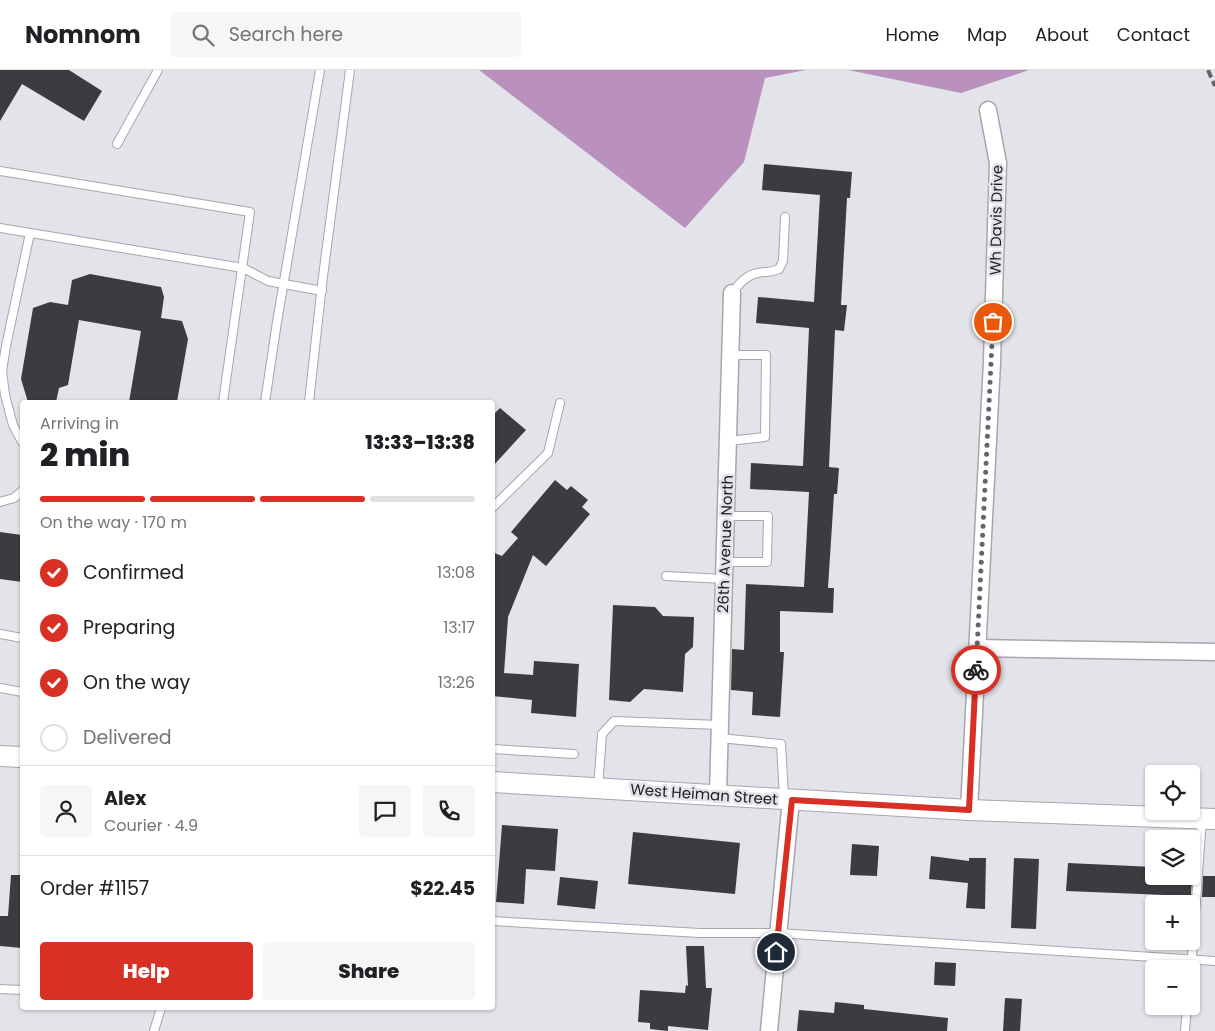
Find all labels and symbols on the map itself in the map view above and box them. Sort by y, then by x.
street label: Wh Davis Drive [985,165,1007,275]
pin [972,301,1014,343]
street label: 26th Avenue North [712,474,738,614]
courier [951,645,1001,695]
street label: West Heiman Street [630,778,778,810]
pin [755,931,797,973]

